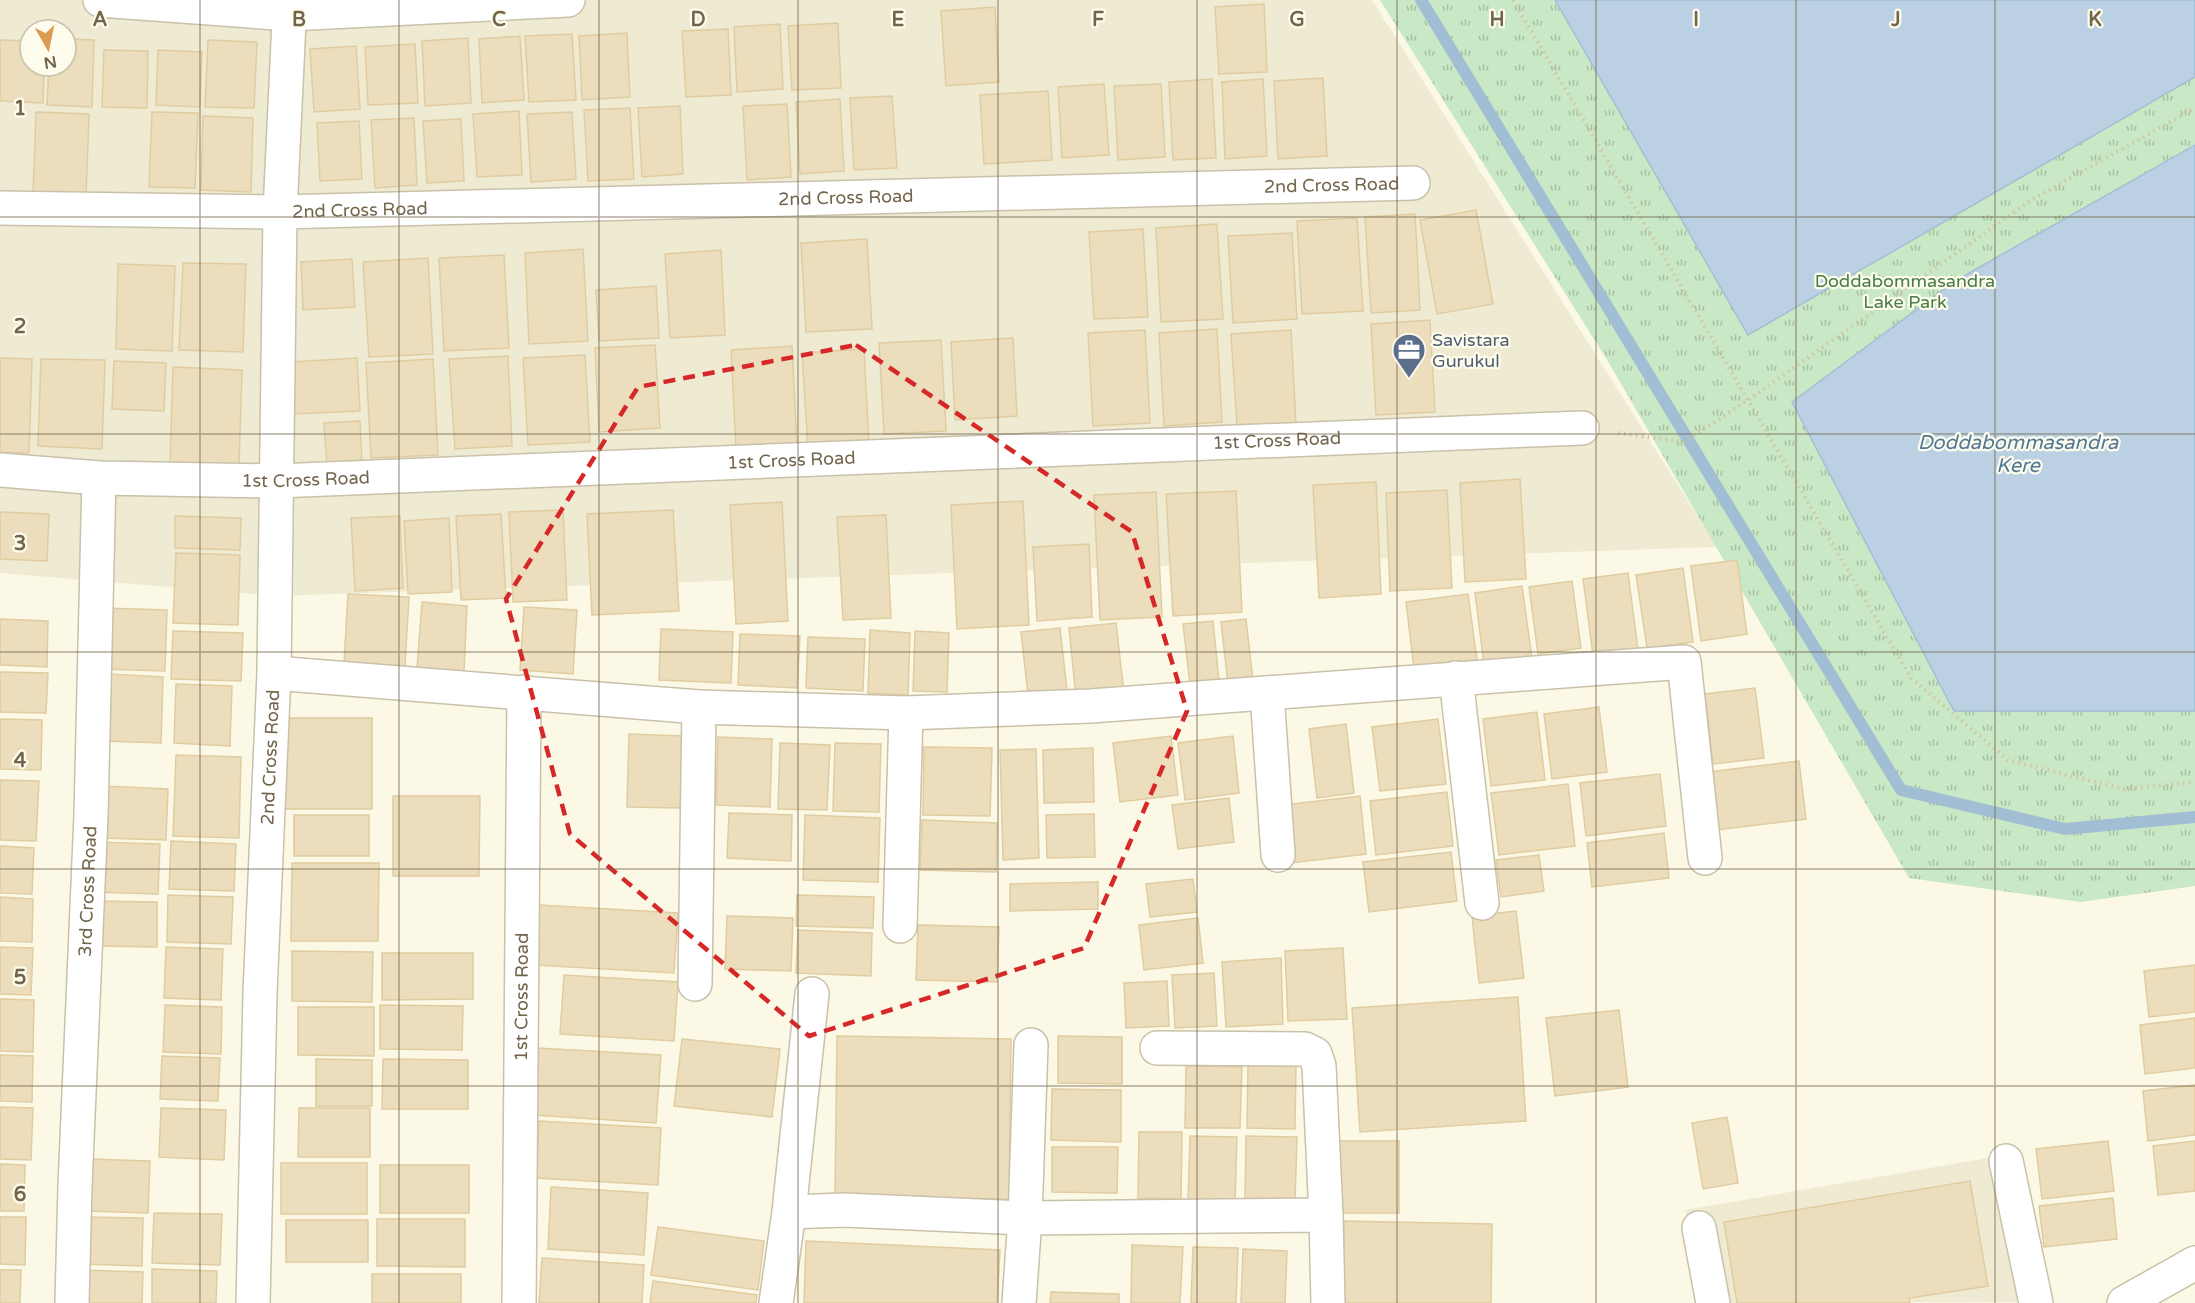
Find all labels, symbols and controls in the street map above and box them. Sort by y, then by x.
text: A [93,8,108,32]
text: B [292,8,306,32]
text: C [492,8,506,32]
text: D [690,8,706,32]
text: E [892,8,905,32]
text: F [1092,8,1104,32]
text: G [1289,8,1305,32]
text: H [1489,8,1505,32]
text: I [1693,8,1699,32]
text: J [1890,8,1901,32]
text: K [2088,8,2102,32]
north arrow [18,18,78,78]
text: N [42,51,58,73]
text: 1 [14,97,26,121]
street label: 2nd Cross Road [1264,172,1400,198]
street label: 2nd Cross Road [778,185,914,210]
street label: 2nd Cross Road [292,197,428,223]
park label: Doddabommasandra Lake Park [1815,270,1995,313]
text: 2 [14,315,26,339]
place label: Savistara Gurukul [1432,329,1510,372]
office icon: Savistara Gurukul [1391,332,1427,379]
street label: 1st Cross Road [1212,427,1342,454]
water label: Doddabommasandra Kere [1918,431,2119,478]
street label: 1st Cross Road [726,447,856,474]
street label: 1st Cross Road [241,466,370,492]
text: 3 [14,532,26,556]
street label: 2nd Cross Road [256,689,284,825]
text: 4 [14,749,27,773]
street label: 3rd Cross Road [74,825,102,957]
street label: 1st Cross Road [510,933,533,1061]
text: 5 [14,966,26,990]
text: 6 [14,1183,26,1207]

